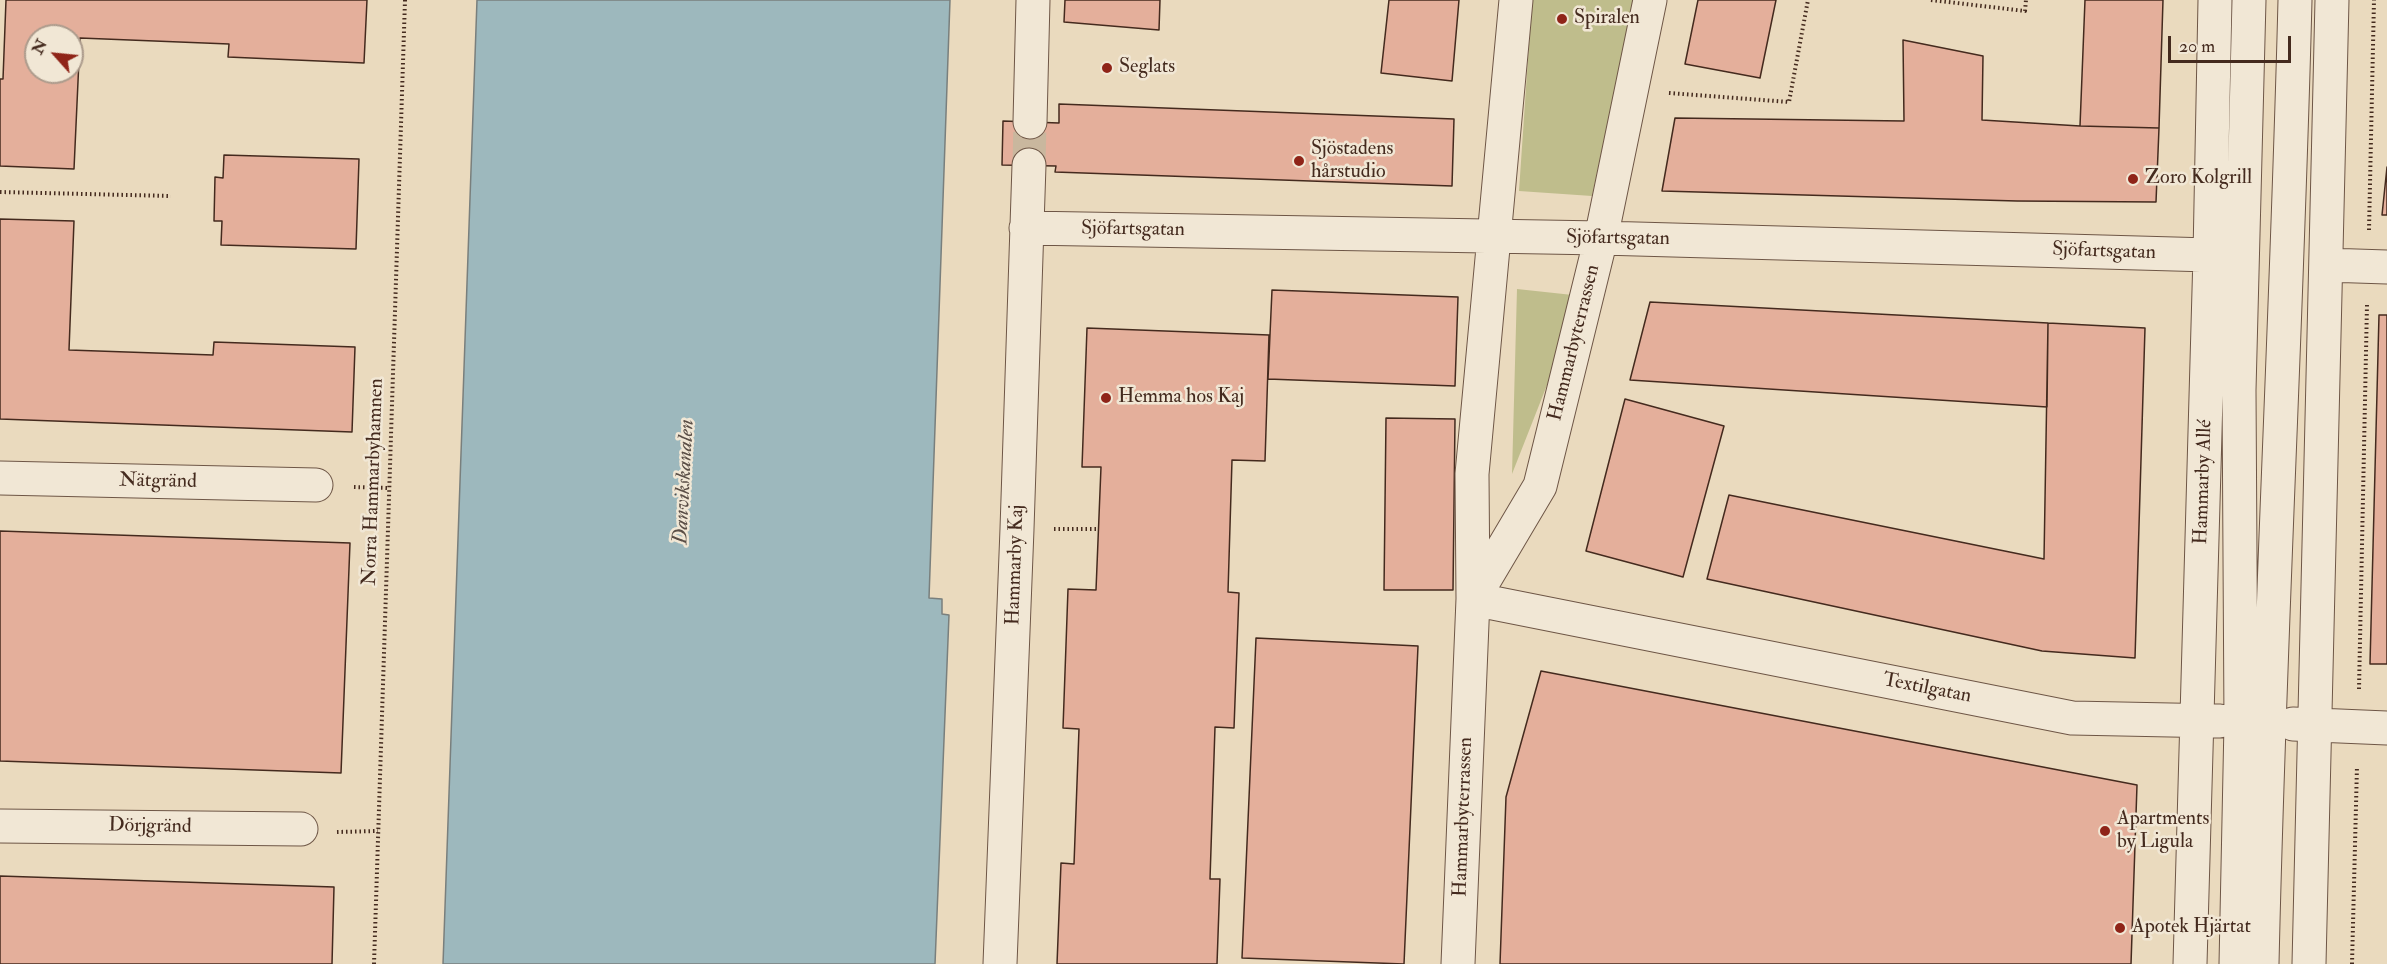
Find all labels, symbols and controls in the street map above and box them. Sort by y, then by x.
place label: Spiralen [1574,7,1640,31]
marker: Spiralen [1555,12,1569,26]
north arrow [24,24,84,84]
scale bar [2171,24,2294,62]
text: 20 m [2179,35,2215,58]
text: N [28,36,52,58]
place label: Seglats [1119,56,1175,80]
marker: Seglats [1100,61,1114,75]
place label: Sjöstadens hårstudio [1311,138,1393,185]
marker: Sjöstadens hårstudio [1292,154,1306,168]
place label: Zoro Kolgrill [2145,167,2252,191]
marker: Zoro Kolgrill [2126,172,2140,186]
street label: Sjöfartsgatan [1081,217,1185,243]
street label: Sjöfartsgatan [1566,226,1670,252]
street label: Sjöfartsgatan [2052,238,2156,266]
street label: Hammarbyterrassen [1544,262,1606,424]
street label: Norra Hammarbyhamnen [358,378,390,586]
place label: Hemma hos Kaj [1118,386,1244,410]
marker: Hemma hos Kaj [1099,391,1113,405]
water label: Danvikskanalen [669,419,701,545]
street label: Hammarby Allé [2190,419,2218,545]
street label: Nätgränd [119,469,197,495]
street label: Hammarby Kaj [1002,504,1030,626]
street label: Textilgatan [1881,669,1973,709]
street label: Hammarbyterrassen [1449,737,1479,897]
place label: Apartments by Ligula [2117,808,2209,855]
street label: Dörjgränd [108,814,192,840]
marker: Apartments by Ligula [2098,824,2112,838]
place label: Apotek Hjärtat [2132,916,2251,940]
marker: Apotek Hjärtat [2113,921,2127,935]

